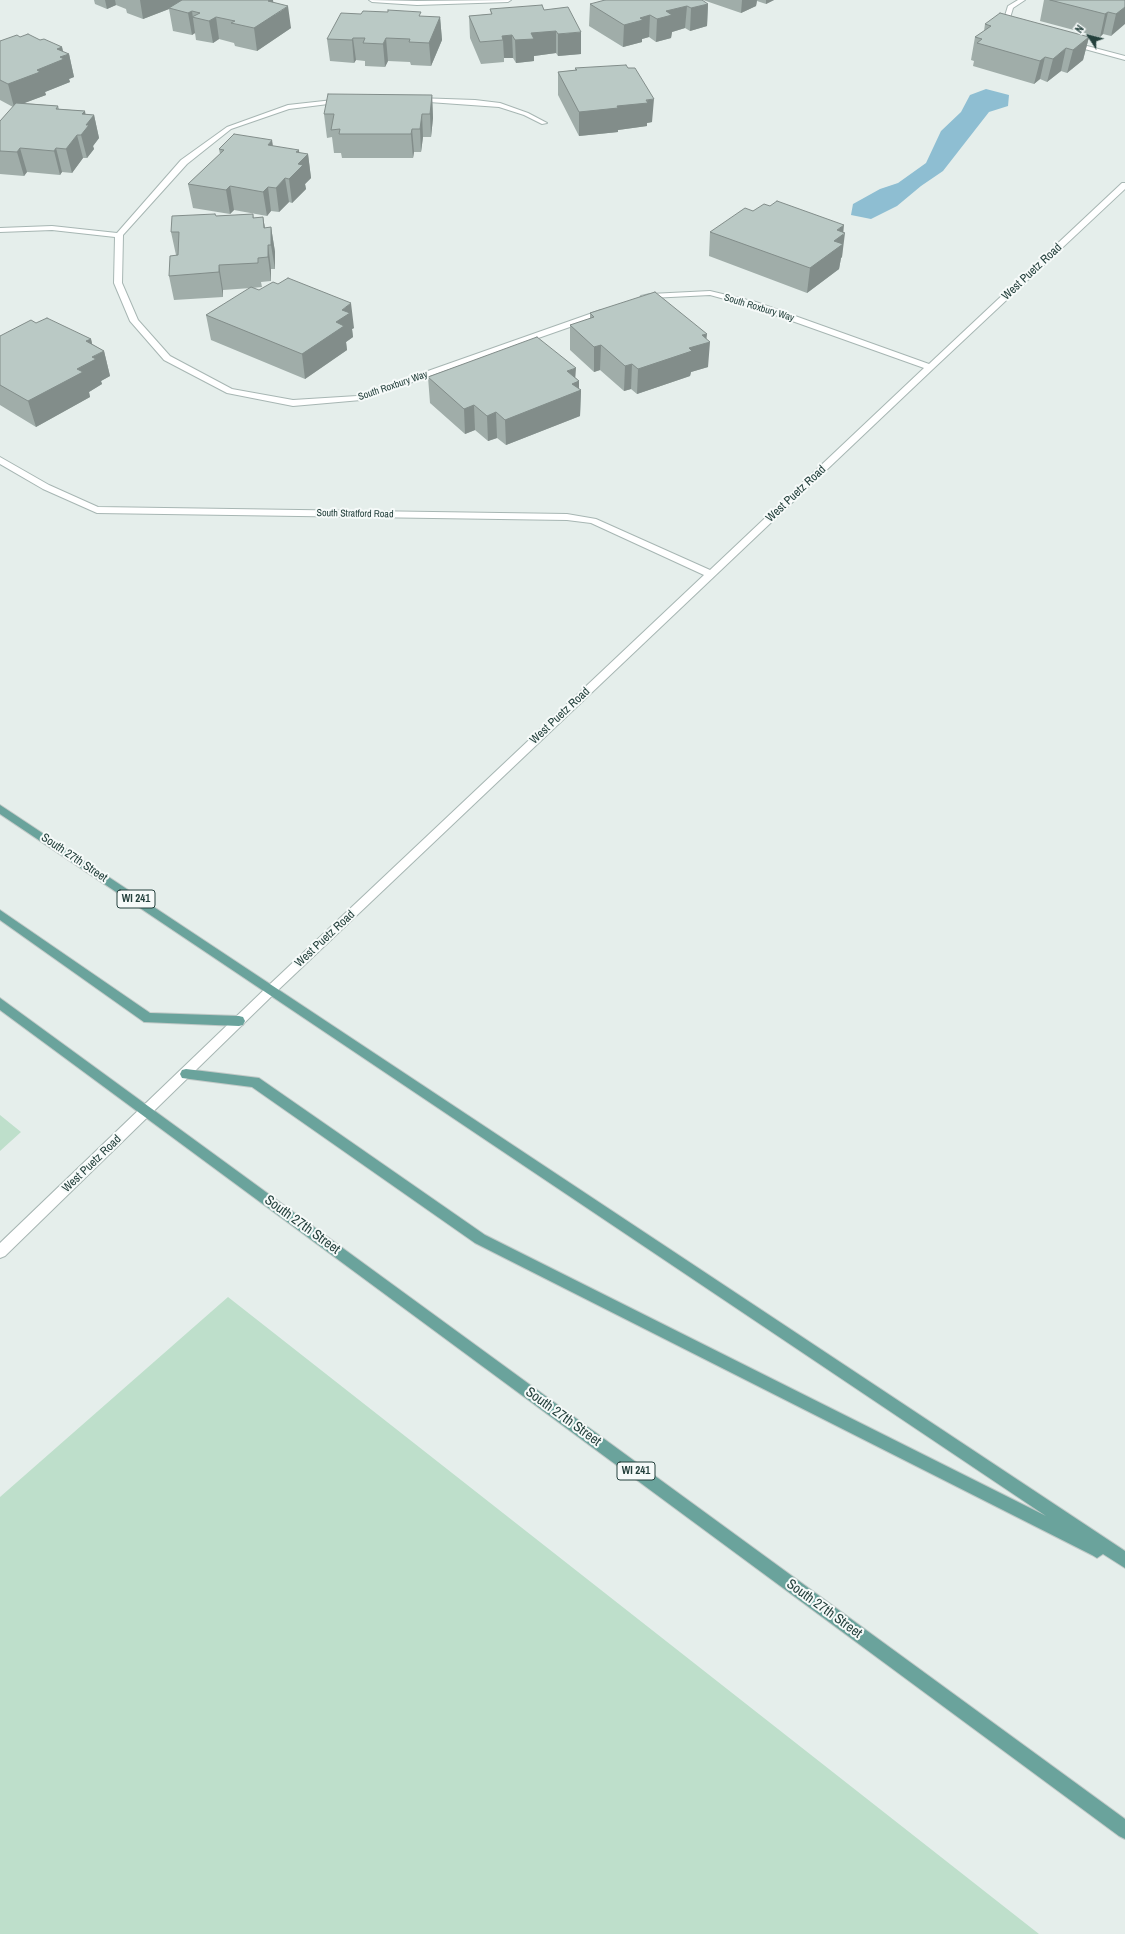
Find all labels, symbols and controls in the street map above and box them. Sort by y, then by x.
north arrow [1069,16,1109,56]
text: N [1072,22,1087,36]
street label: West Puetz Road [999,241,1065,303]
street label: South Roxbury Way [723,292,795,324]
street label: South Roxbury Way [357,369,429,403]
street label: West Puetz Road [763,463,829,525]
street label: South Stratford Road [316,507,394,521]
street label: West Puetz Road [527,685,593,747]
street label: South 27th Street [38,831,110,885]
road number: WI 241 [117,890,155,908]
street label: West Puetz Road [292,908,358,970]
street label: West Puetz Road [60,1132,124,1196]
street label: South 27th Street [261,1192,343,1258]
street label: South 27th Street [522,1384,604,1450]
road number: WI 241 [617,1462,655,1480]
street label: South 27th Street [783,1576,865,1642]

